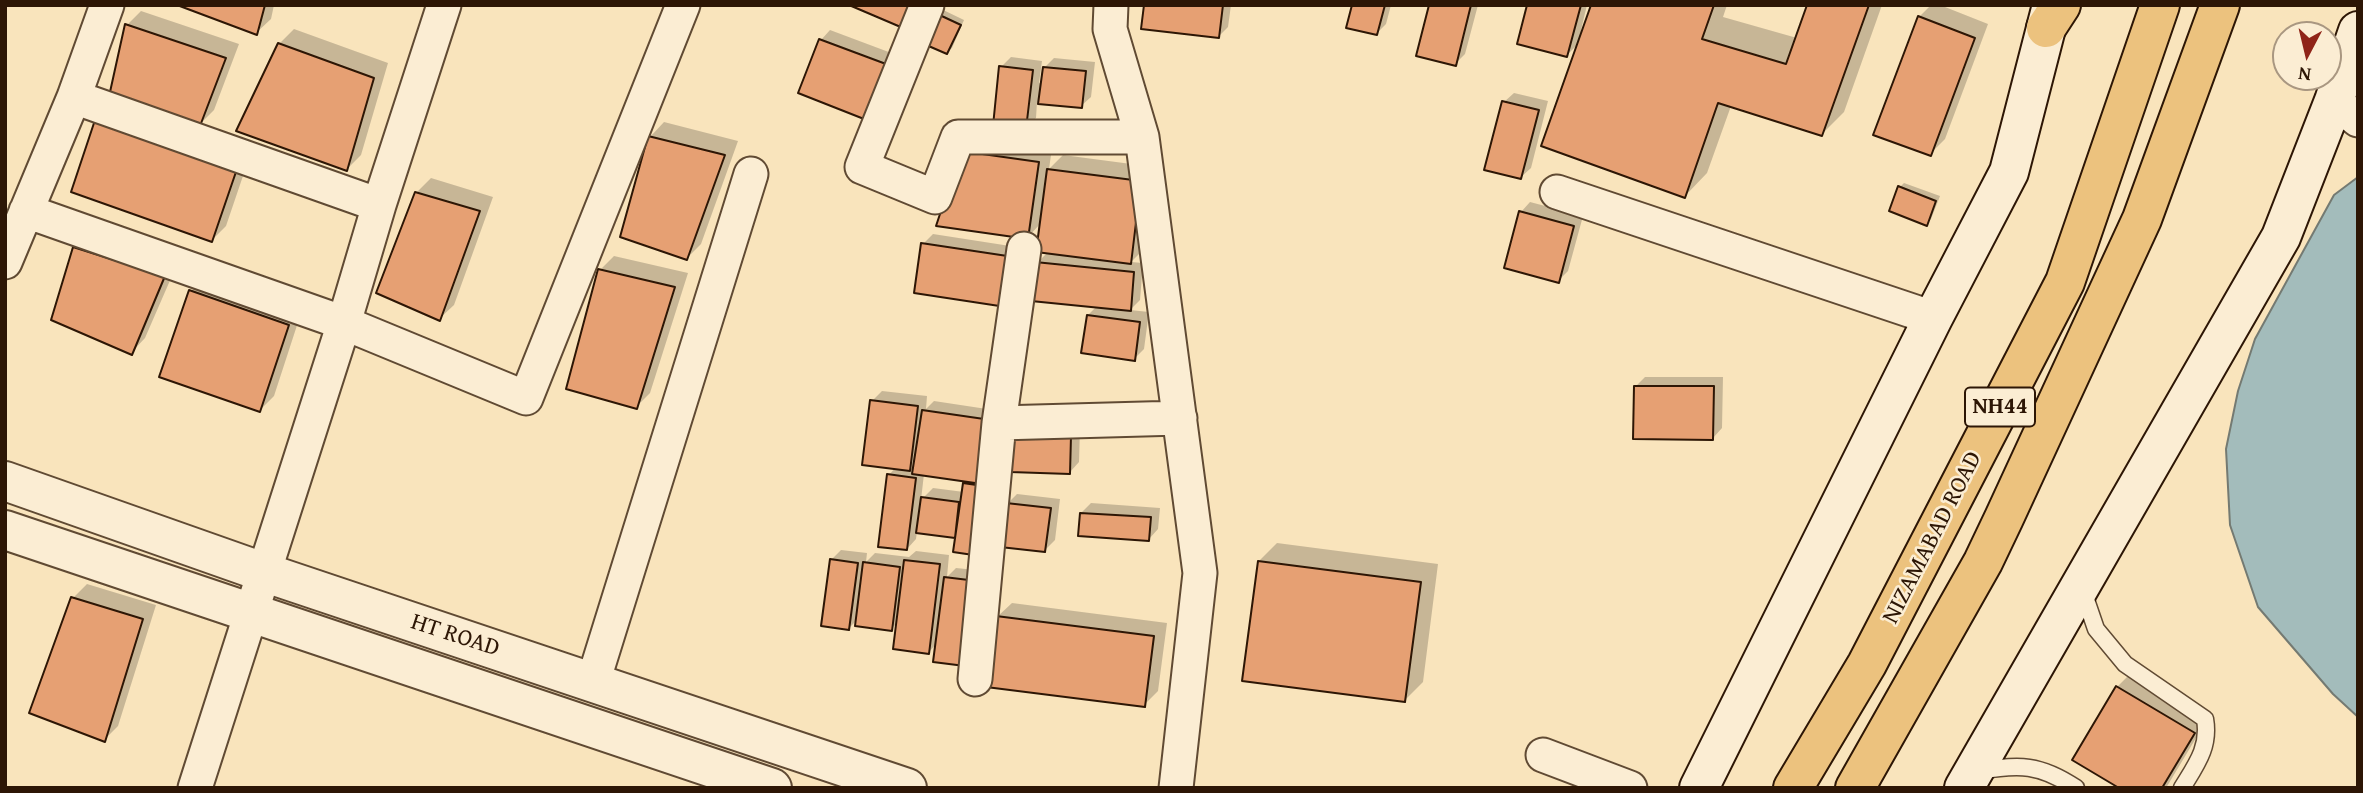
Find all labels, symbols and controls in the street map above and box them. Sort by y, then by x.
north arrow [2272,21,2342,91]
text: N [2297,60,2313,90]
road number: NH44 [1965,388,2035,426]
street label: NIZAMABAD ROAD [1877,447,1989,629]
street label: HT ROAD [407,608,503,664]

